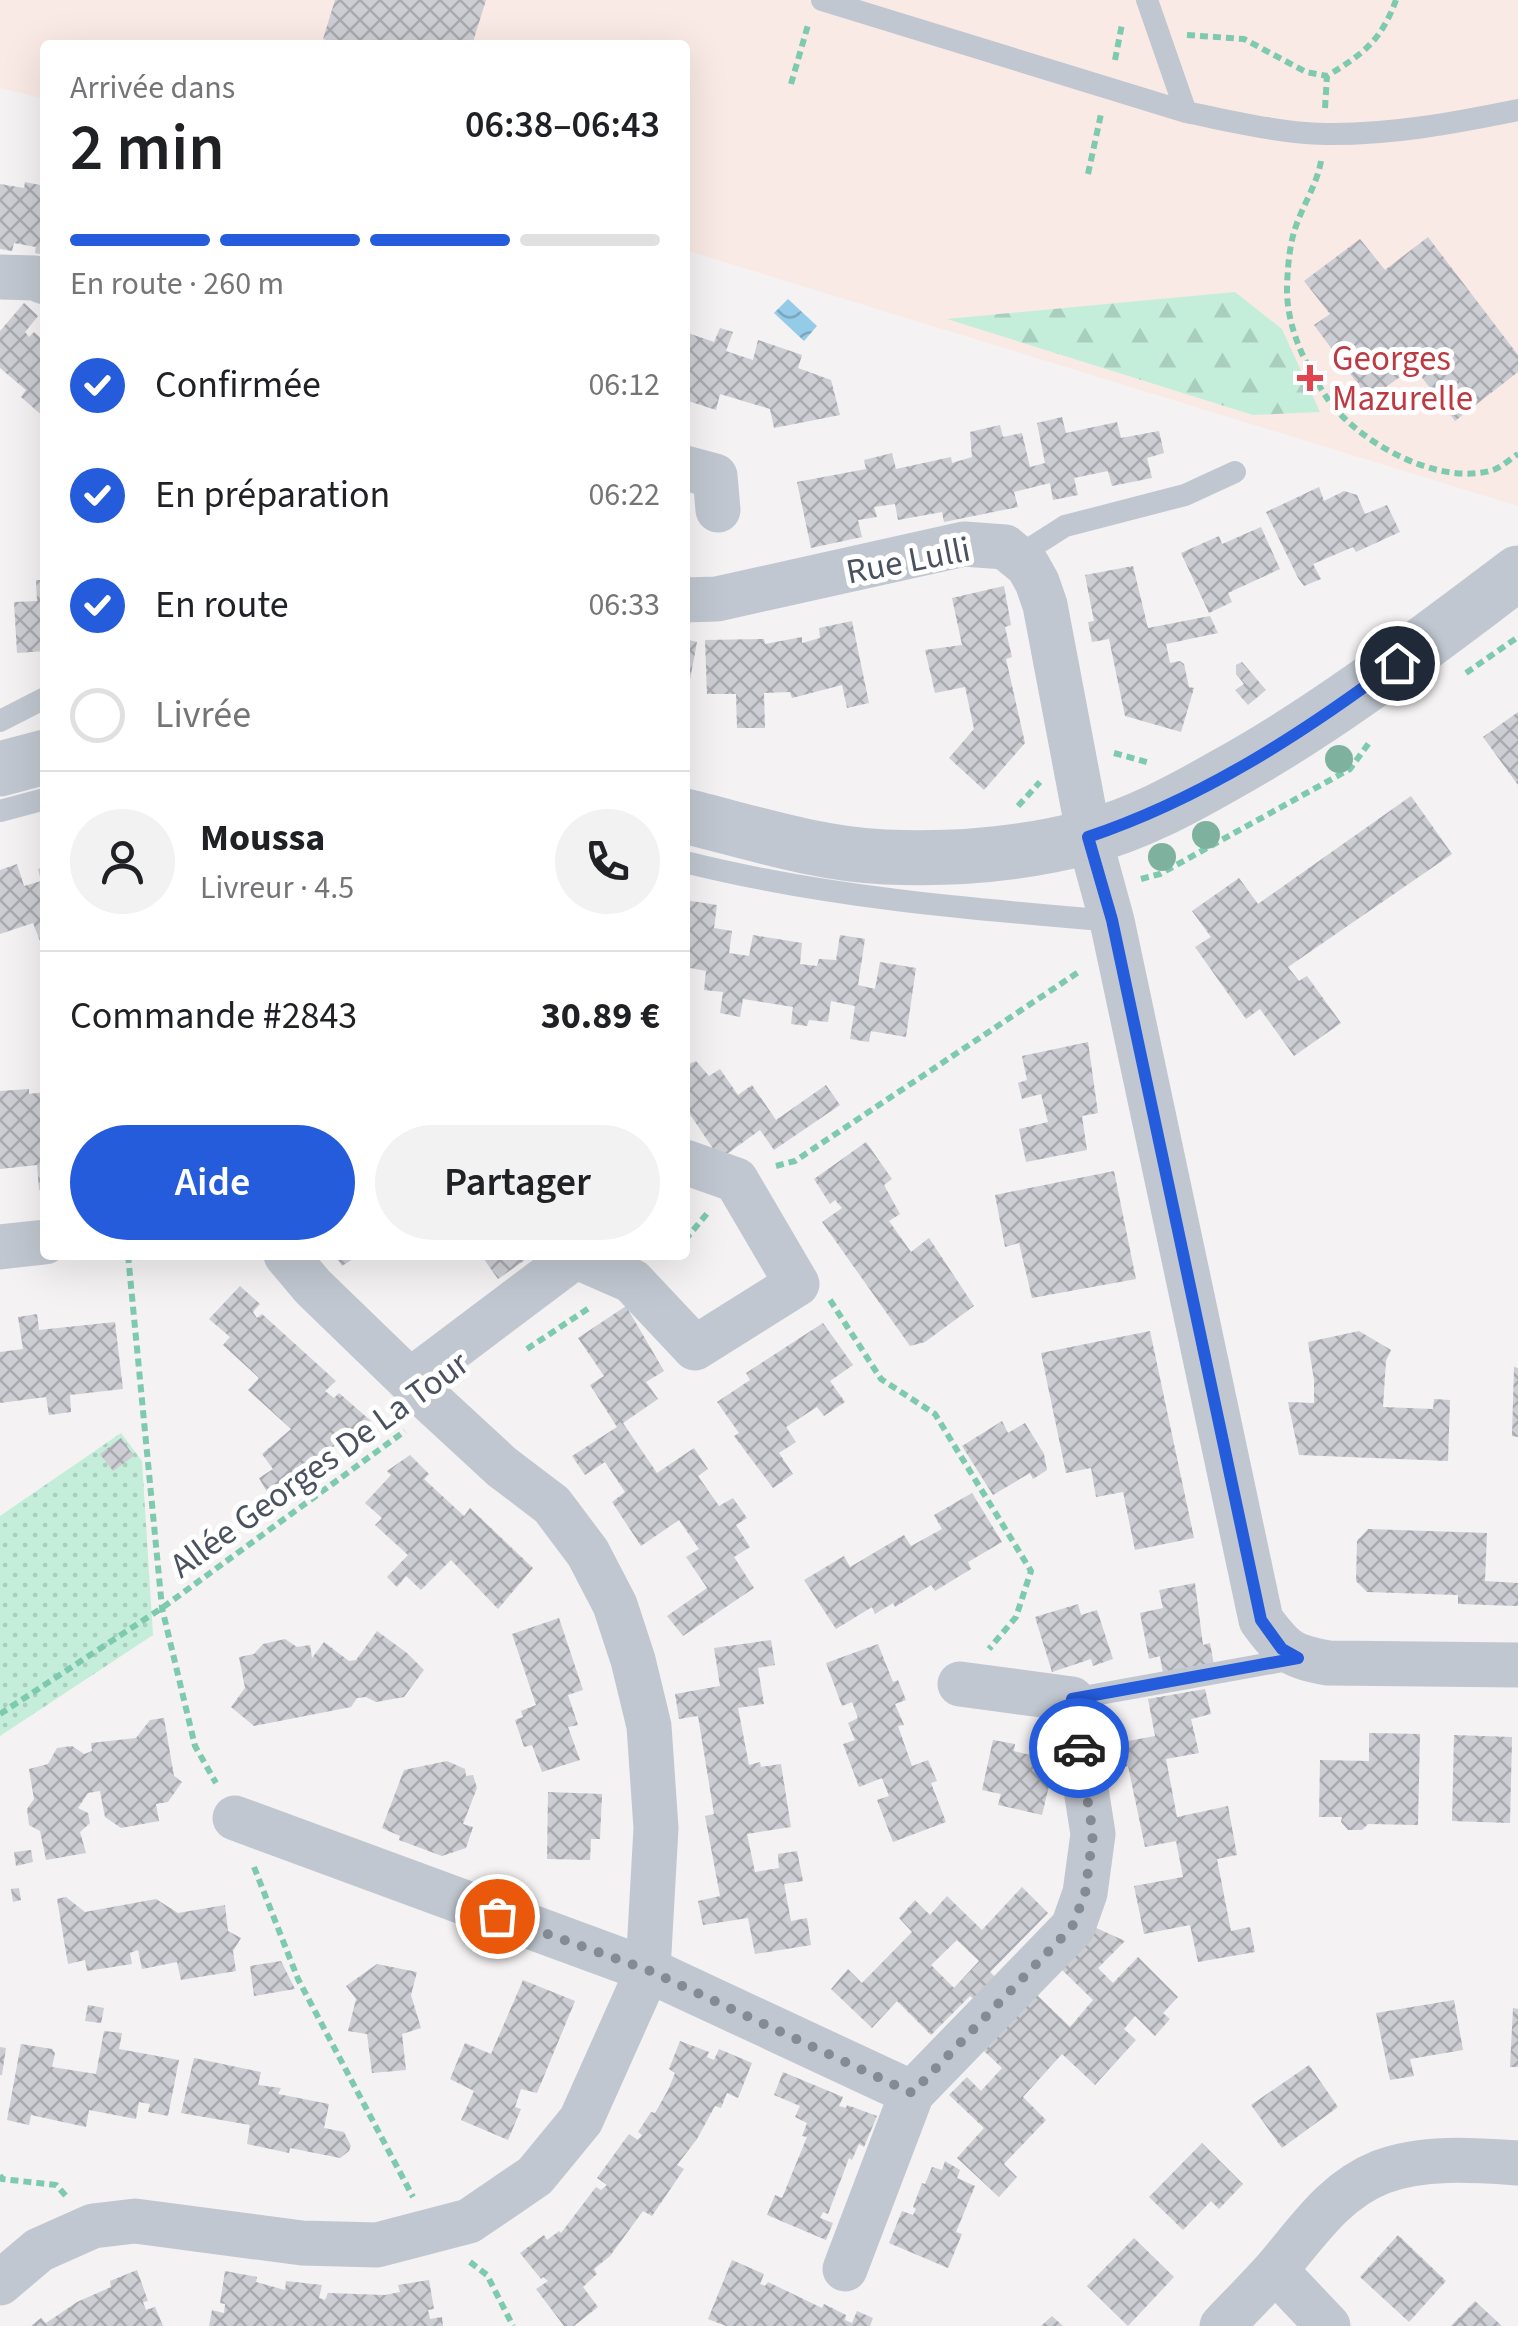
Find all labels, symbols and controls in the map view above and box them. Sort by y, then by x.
text: Arrivée dans [70,65,235,111]
text: 06:38–06:43 [465,98,660,152]
text: 2 min [70,102,225,195]
text: En route · 260 m [70,261,284,307]
place label: Georges Mazurelle [1332,334,1473,424]
icon: check [70,358,125,413]
text: Confirmée [155,358,321,412]
text: 06:12 [588,362,660,408]
marker: Georges Mazurelle [1297,365,1323,391]
icon: check [70,468,125,523]
text: En préparation [155,468,390,522]
text: 06:22 [588,472,660,518]
street label: Rue Lulli [842,524,975,597]
icon: check [70,578,125,633]
text: En route [155,578,289,632]
text: 06:33 [588,582,660,628]
pin [1355,621,1440,706]
icon: home [1370,636,1425,691]
text: Livrée [155,688,251,742]
button: person [70,809,175,914]
button: phone [555,809,660,914]
text: Moussa [200,811,325,865]
text: Livreur · 4.5 [200,865,354,911]
text: Commande #2843 [70,989,357,1043]
text: 30.89 € [541,989,660,1043]
button: Aide [70,1125,355,1240]
button: Partager [375,1125,660,1240]
street label: Allée Georges De La Tour [160,1339,480,1590]
courier [1029,1698,1129,1798]
icon: car [1052,1721,1107,1776]
pin [455,1874,540,1959]
icon: bag [470,1889,525,1944]

